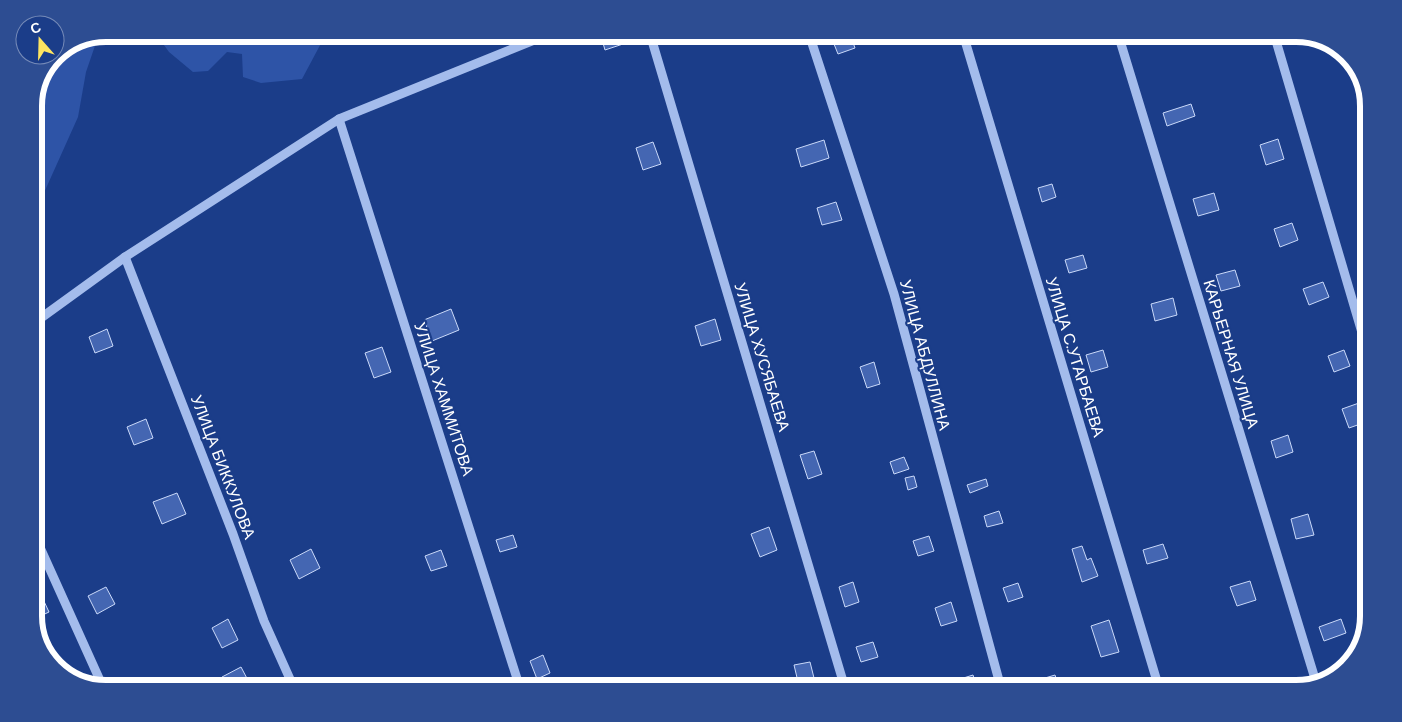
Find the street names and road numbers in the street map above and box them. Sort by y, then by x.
street label: УЛИЦА С.УТАРБАЕВА [1041,274,1109,440]
street label: УЛИЦА АБДУЛЛИНА [895,277,955,433]
street label: КАРЬЕРНАЯ УЛИЦА [1198,277,1264,431]
street label: УЛИЦА ХУСЯБАЕВА [729,280,795,434]
street label: УЛИЦА ХАММИТОВА [409,320,479,479]
street label: УЛИЦА БИККУЛОВА [186,392,260,542]

